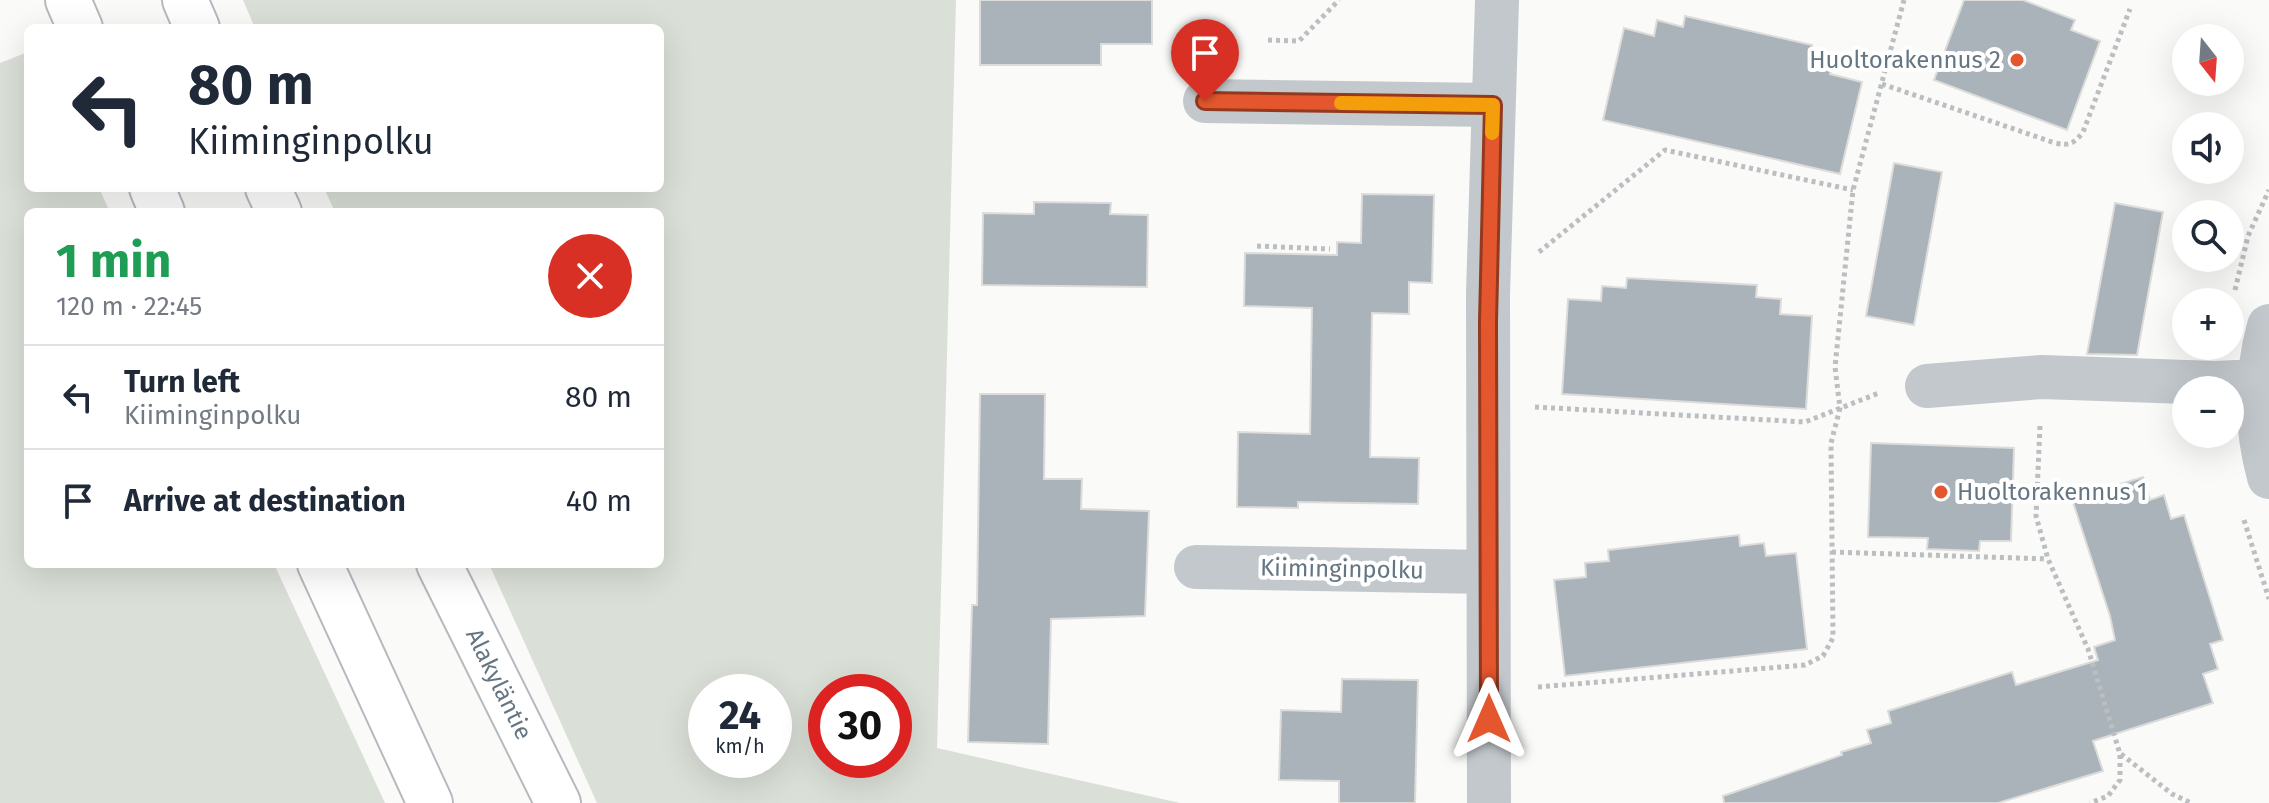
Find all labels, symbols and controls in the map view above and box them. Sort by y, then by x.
pin [1171,19,1239,101]
north arrow [2172,24,2244,96]
map controls [2172,24,2244,448]
icon: arrive [1183,31,1227,75]
place label: Huoltorakennus 2 [1809,46,2001,74]
marker: Huoltorakennus 2 [2008,51,2026,69]
text: 80 m [188,52,314,119]
icon: left [56,56,160,160]
button: sound [2172,112,2244,184]
text: Kiiminginpolku [188,120,434,164]
button: search [2172,200,2244,272]
text: 1 min [56,232,171,290]
button: close [548,234,632,318]
button: + [2172,288,2244,360]
text: 120 m · 22:45 [56,291,202,322]
text: Turn left [124,364,240,400]
icon: left [56,375,100,419]
button: − [2172,376,2244,448]
text: 80 m [565,379,632,415]
text: Kiiminginpolku [124,400,301,431]
place label: Huoltorakennus 1 [1957,478,2147,506]
icon: arrive [56,479,100,523]
text: Arrive at destination [124,483,406,519]
text: 40 m [566,483,632,519]
marker: Huoltorakennus 1 [1932,483,1950,501]
street label: Kiiminginpolku [1260,554,1424,584]
street label: Alakyläntie [460,624,538,744]
speed limit sign: 30 [808,674,912,778]
position arrow [1447,677,1531,761]
text: 24 [719,692,761,740]
text: km/h [715,734,765,758]

